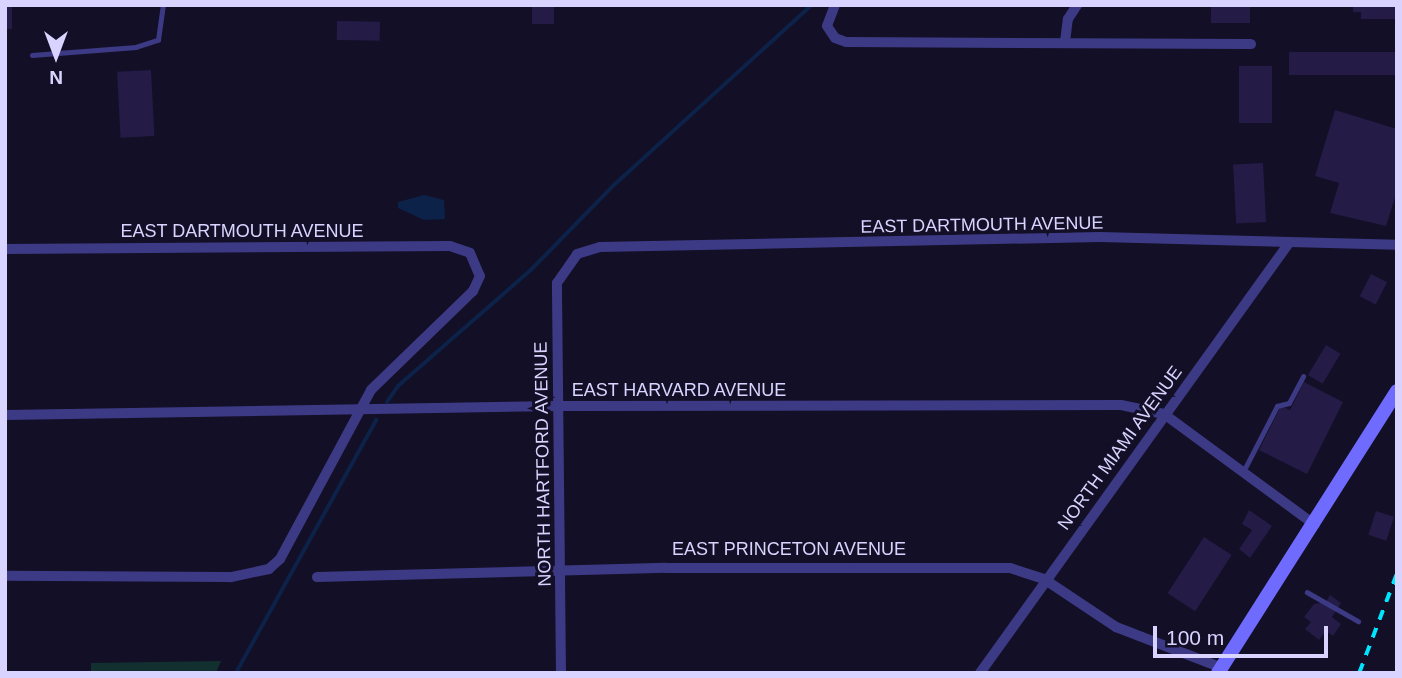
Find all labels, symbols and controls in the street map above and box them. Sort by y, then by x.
north arrow [21,21,91,91]
text: N [49,67,63,88]
street label: EAST DARTMOUTH AVENUE [860,212,1104,238]
street label: EAST DARTMOUTH AVENUE [120,220,364,242]
street label: NORTH HARTFORD AVENUE [530,341,556,587]
street label: NORTH MIAMI AVENUE [1053,361,1187,535]
street label: EAST HARVARD AVENUE [571,379,787,401]
street label: EAST PRINCETON AVENUE [671,538,907,560]
scale bar [1157,612,1332,656]
text: 100 m [1166,626,1224,649]

